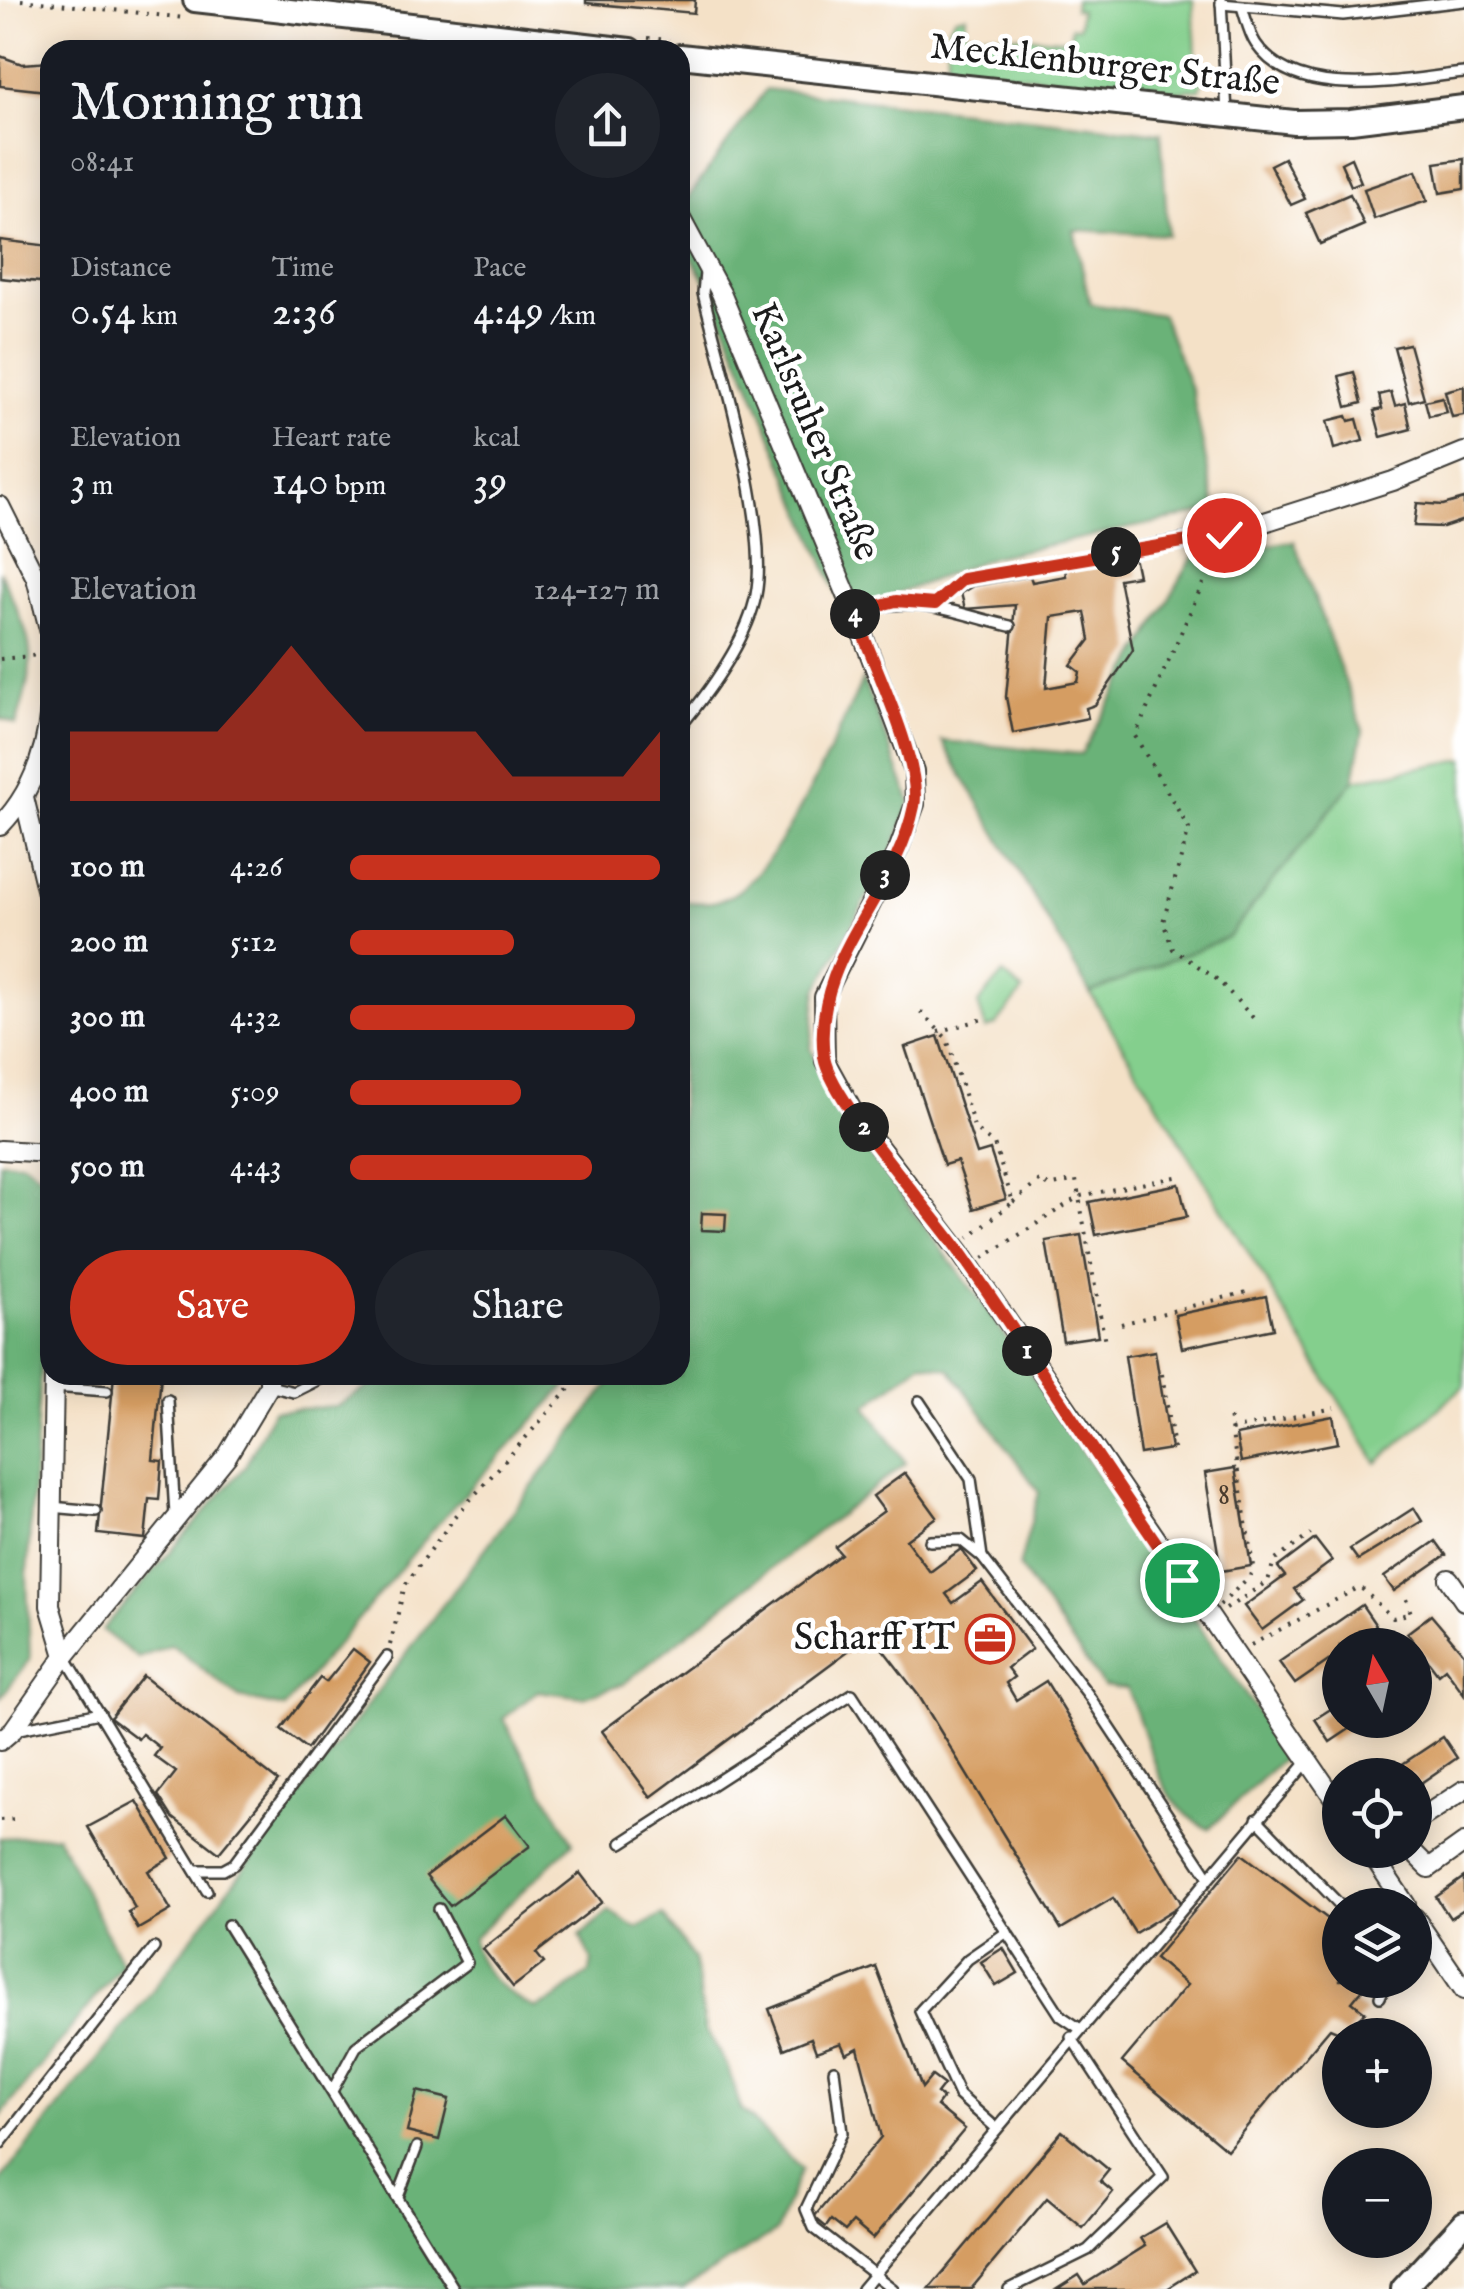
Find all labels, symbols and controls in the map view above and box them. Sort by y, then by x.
street label: Mecklenburger Straße [928,24,1282,108]
text: Morning run [70,69,364,139]
button: share [555,73,660,178]
text: 08:41 [70,142,134,183]
text: Distance [70,251,171,286]
text: Time [272,251,334,286]
text: Pace [473,251,526,286]
text: 0.54 [70,286,135,339]
text: 2:36 [272,286,336,339]
text: 4:49 [473,286,544,339]
street label: Karlsruher Straße [738,296,890,568]
text: km [135,299,178,334]
text: /km [544,299,596,334]
text: Elevation [70,421,181,456]
text: Heart rate [272,421,391,456]
text: kcal [473,421,520,456]
text: 3 [70,456,86,509]
text: 140 [272,456,329,509]
text: 39 [473,456,507,509]
text: m [86,469,113,504]
text: bpm [329,469,386,504]
pin [1182,493,1267,578]
icon: check [1197,508,1252,563]
pin: 5 [1091,527,1141,577]
text: 5 [1111,534,1121,569]
text: Elevation [70,570,197,611]
text: 124–127 m [533,570,660,611]
pin: 4 [830,589,880,639]
text: 4 [848,596,862,631]
text: 100 m [70,847,145,888]
text: 4:26 [230,847,283,888]
pin: 3 [860,850,910,900]
text: 3 [880,857,890,892]
text: 200 m [70,922,148,963]
text: 5:12 [230,922,277,963]
text: 300 m [70,997,145,1038]
text: 4:32 [230,997,281,1038]
text: 400 m [70,1072,149,1113]
text: 5:09 [230,1072,280,1113]
pin: 2 [839,1102,889,1152]
text: 2 [857,1109,871,1144]
text: 500 m [70,1147,145,1188]
text: 4:43 [230,1147,282,1188]
button: Save [70,1250,355,1365]
button: Share [375,1250,660,1365]
pin: 1 [1002,1326,1052,1376]
text: 1 [1022,1333,1032,1368]
house number: 8 [1218,1475,1230,1516]
pin [1140,1538,1225,1623]
icon: arrive [1155,1553,1210,1608]
office icon: Scharff IT [964,1613,1016,1665]
place label: Scharff IT [794,1615,955,1663]
north arrow [1322,1628,1432,1738]
map controls [1322,1628,1432,2258]
button: locate [1322,1758,1432,1868]
button: layers [1322,1888,1432,1998]
button: + [1322,2018,1432,2128]
button: − [1322,2148,1432,2258]

